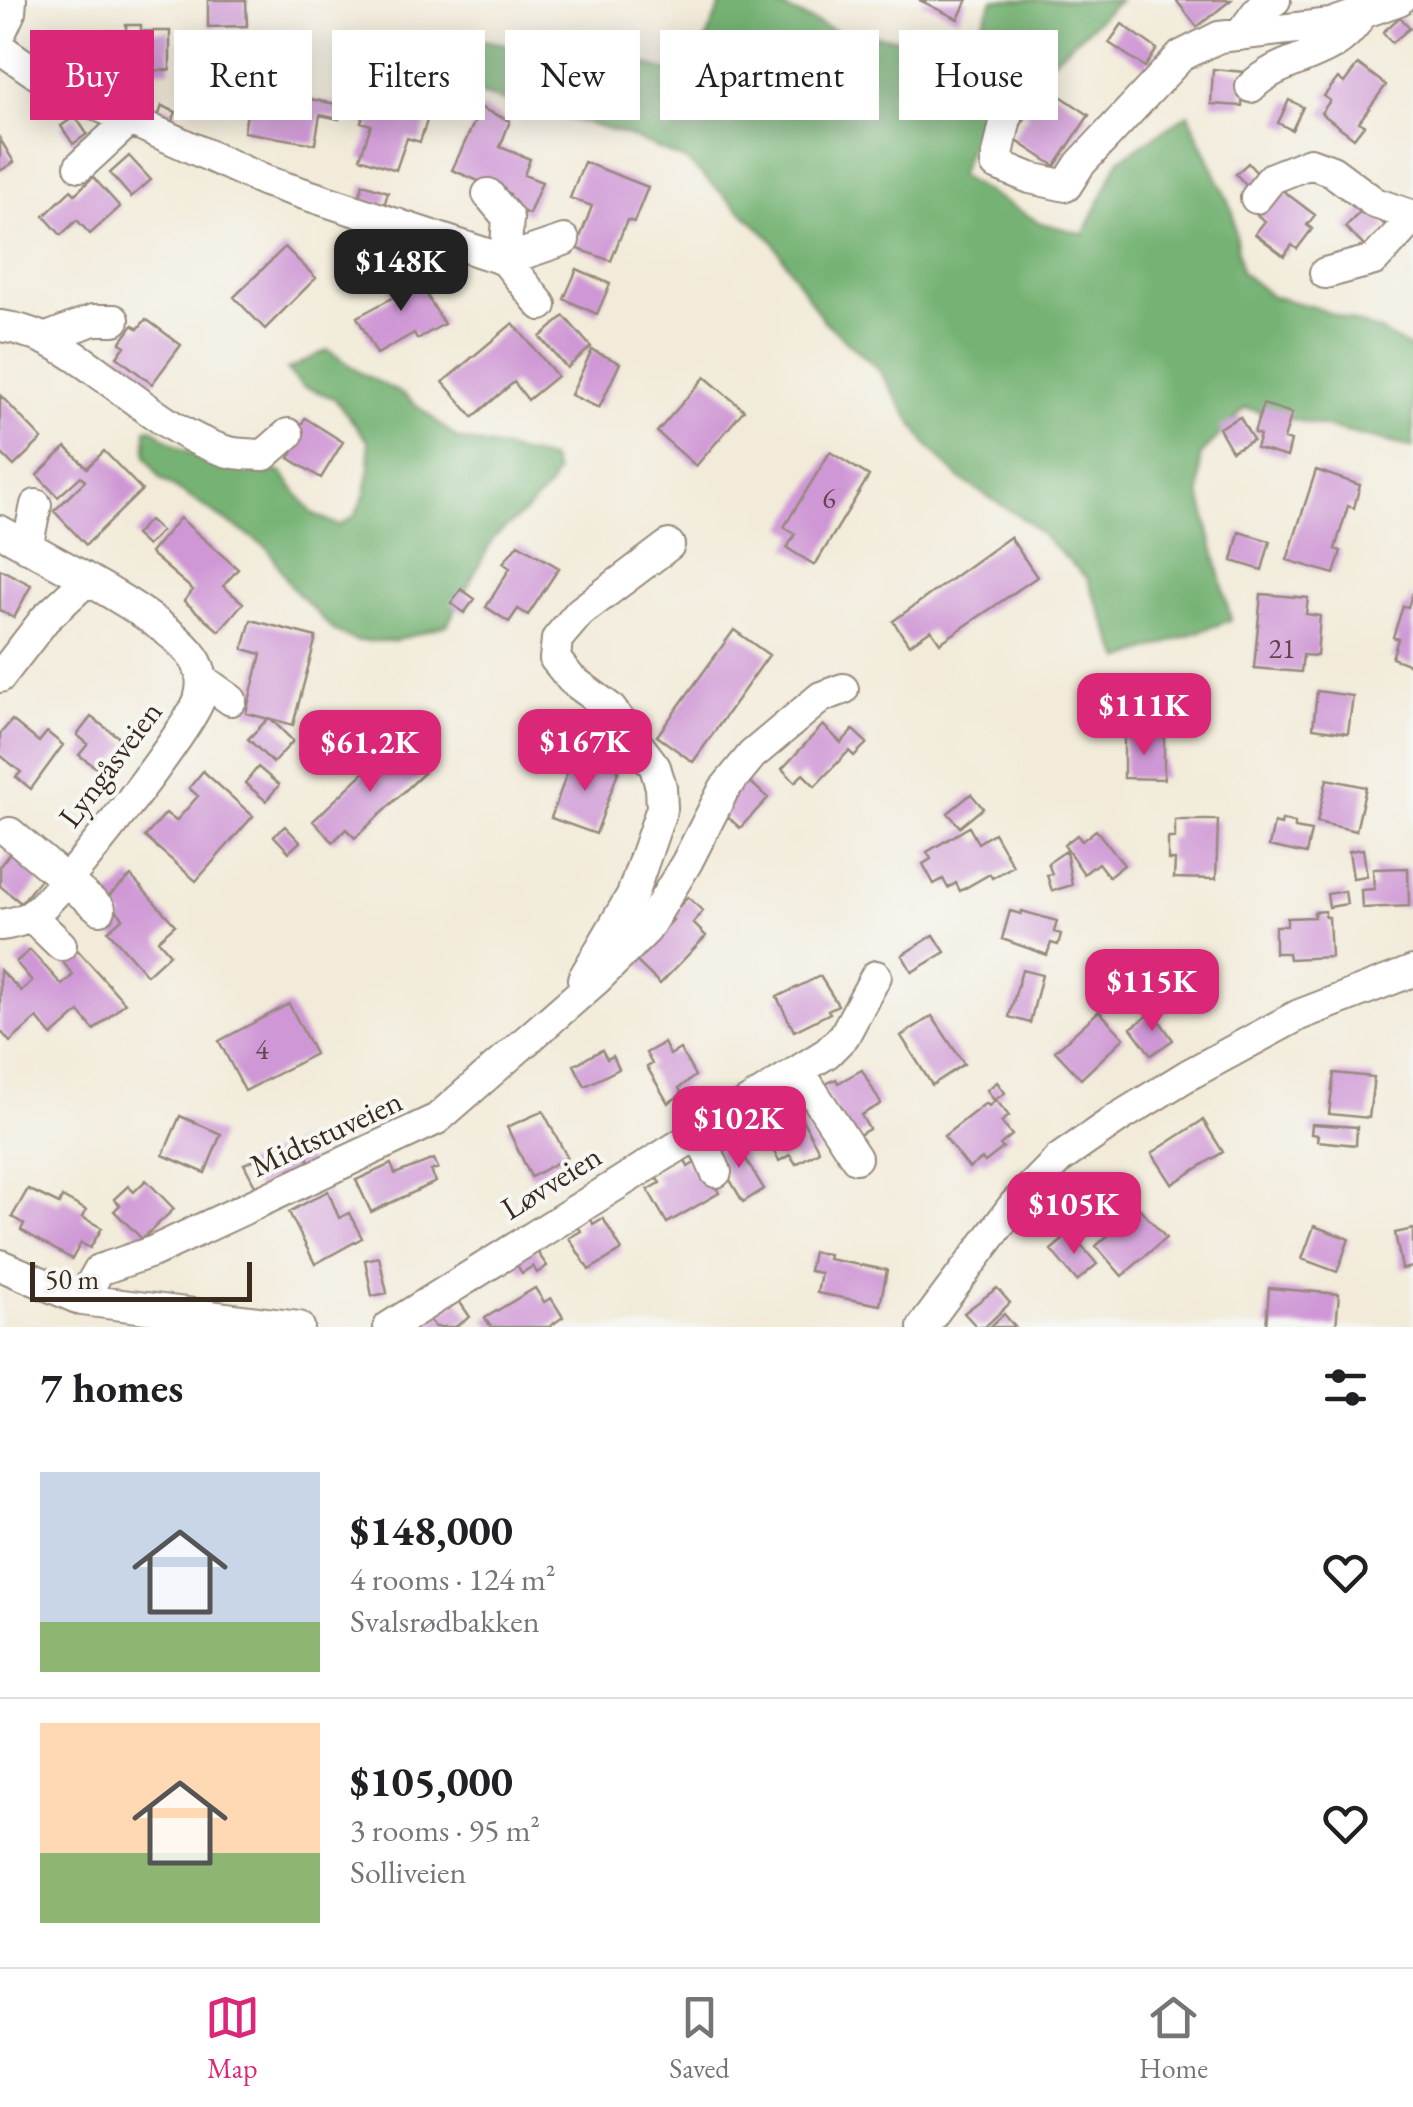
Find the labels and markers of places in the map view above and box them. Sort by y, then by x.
pin: $148K [331,229,471,314]
pin: $111K [1074,673,1214,758]
pin: $167K [515,709,655,794]
pin: $61.2K [289,710,451,795]
pin: $115K [1082,949,1222,1034]
pin: $102K [669,1086,809,1171]
pin: $105K [1004,1172,1144,1257]

